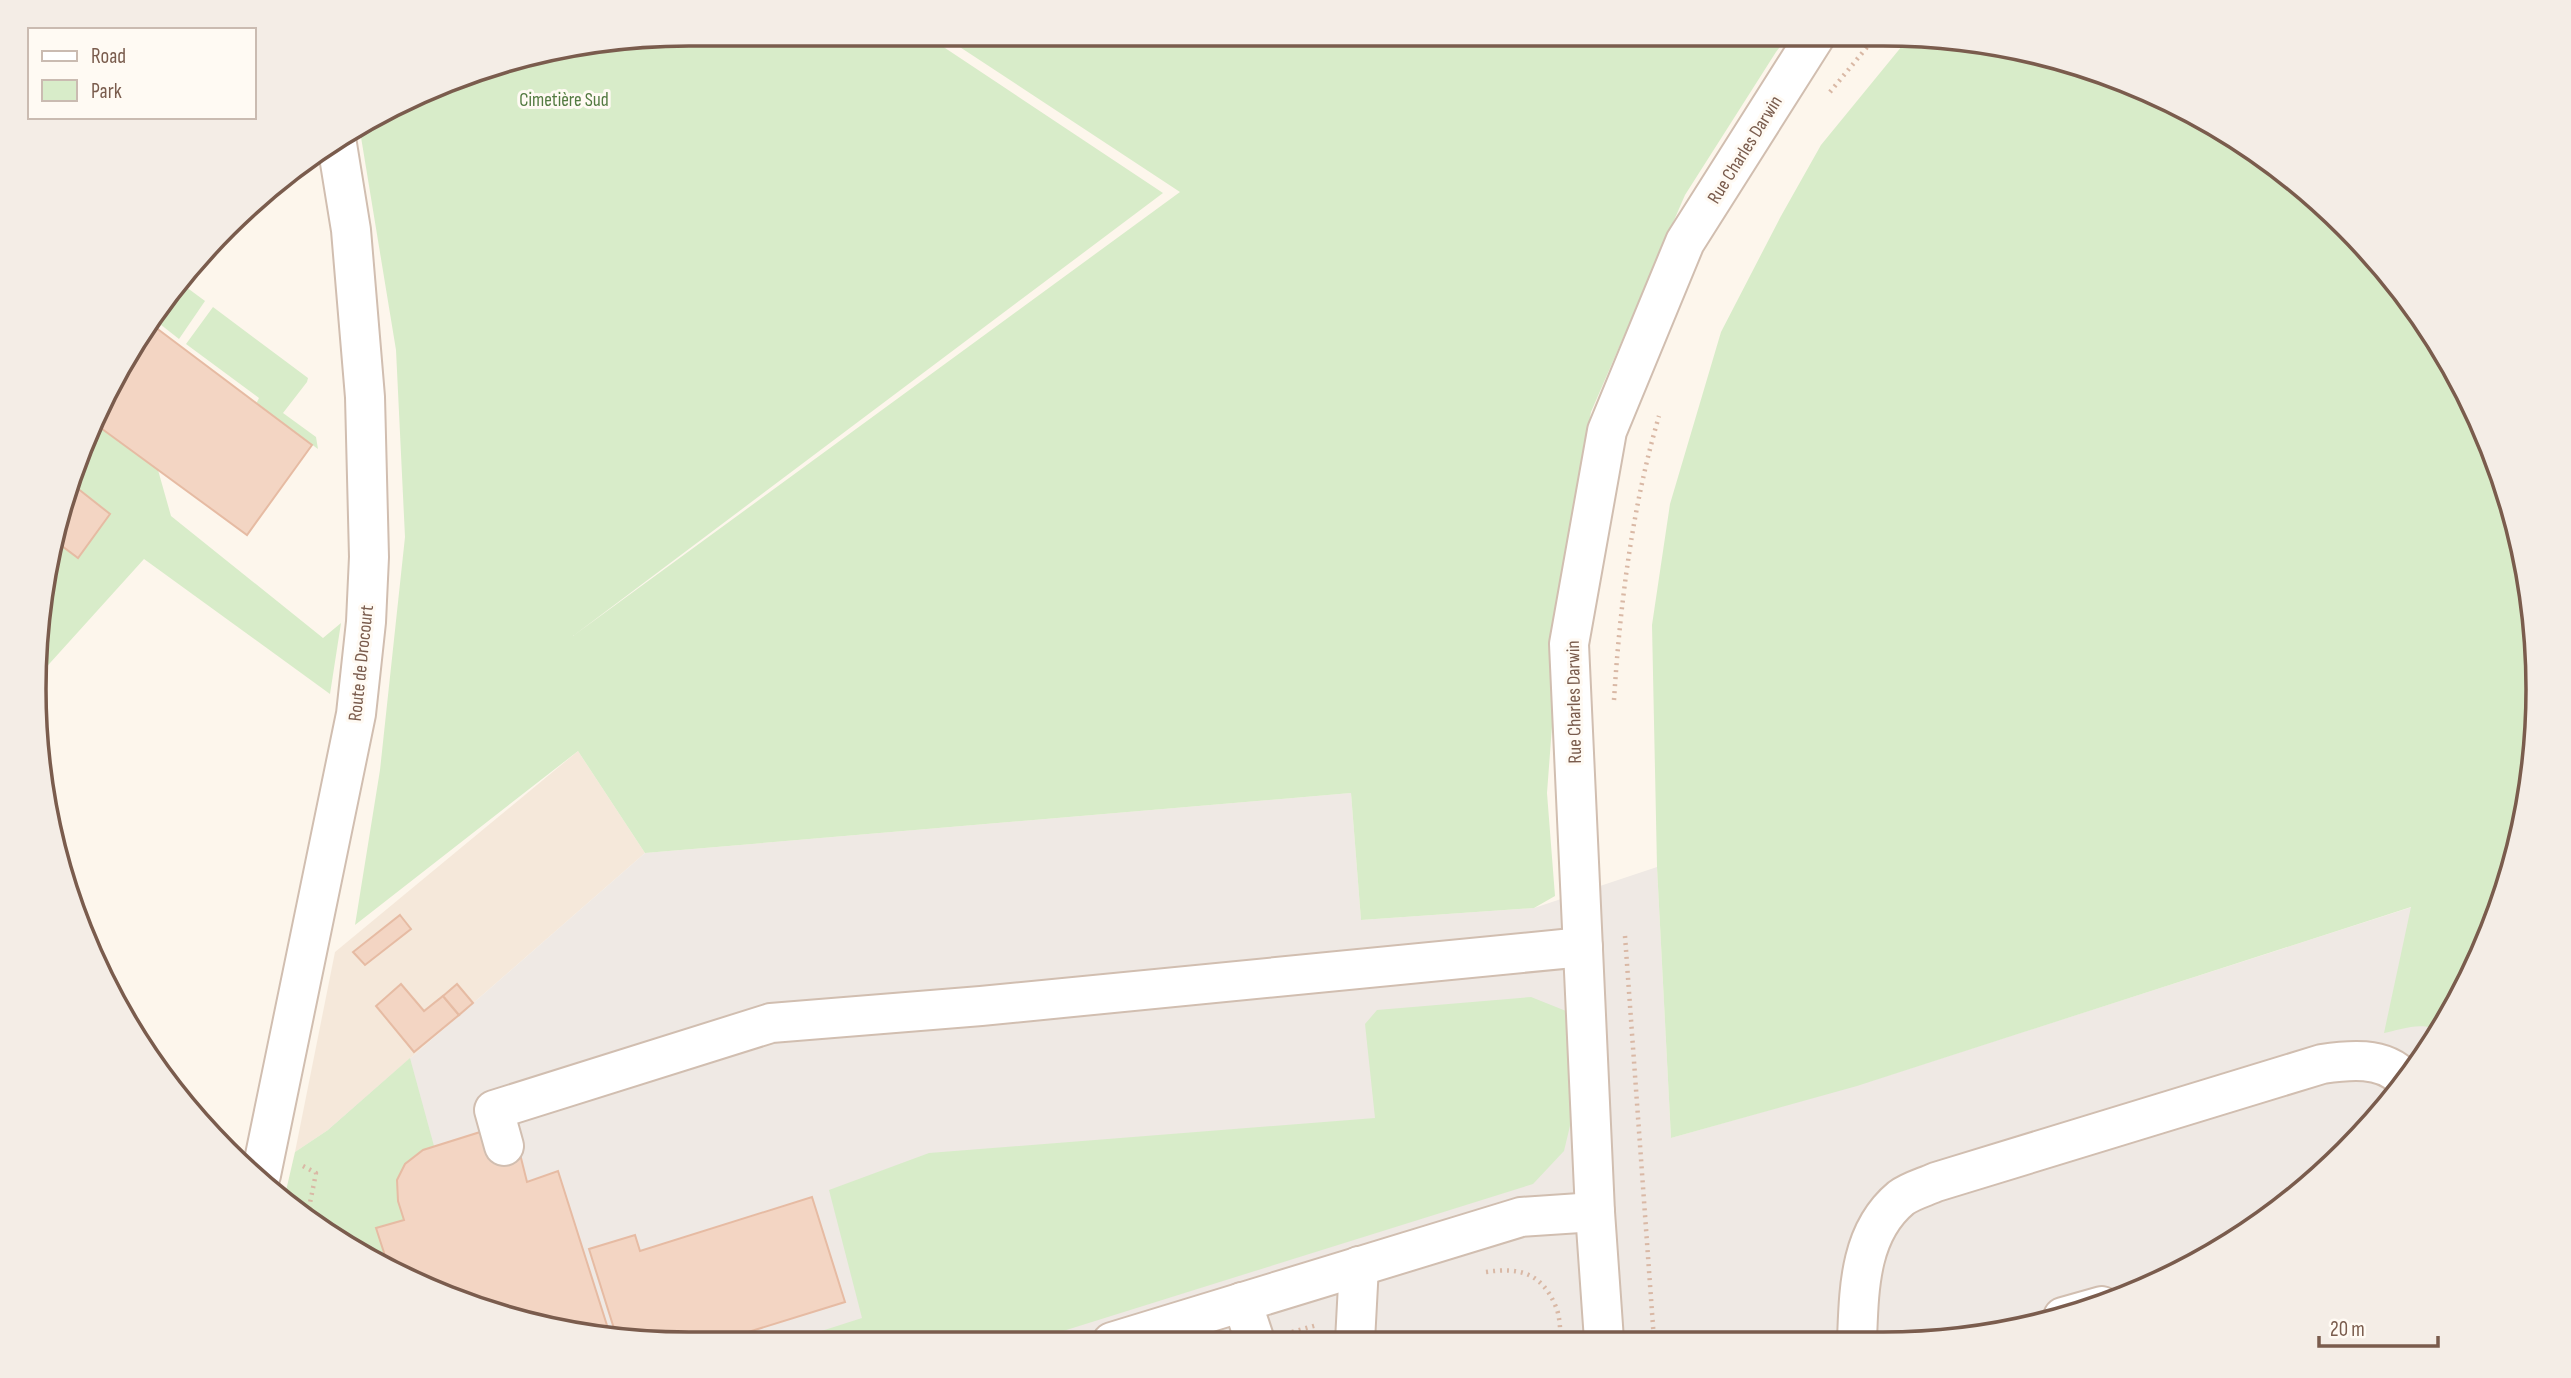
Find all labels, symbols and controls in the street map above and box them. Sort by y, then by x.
legend [28,28,256,119]
text: Road [91,44,126,69]
text: Park [91,79,122,104]
park label: Cimetière Sud [519,89,609,112]
street label: Rue Charles Darwin [1703,91,1788,208]
street label: Route de Drocourt [344,604,379,722]
street label: Rue Charles Darwin [1562,640,1587,764]
scale bar [2319,1304,2438,1348]
text: 20 m [2330,1317,2365,1342]

